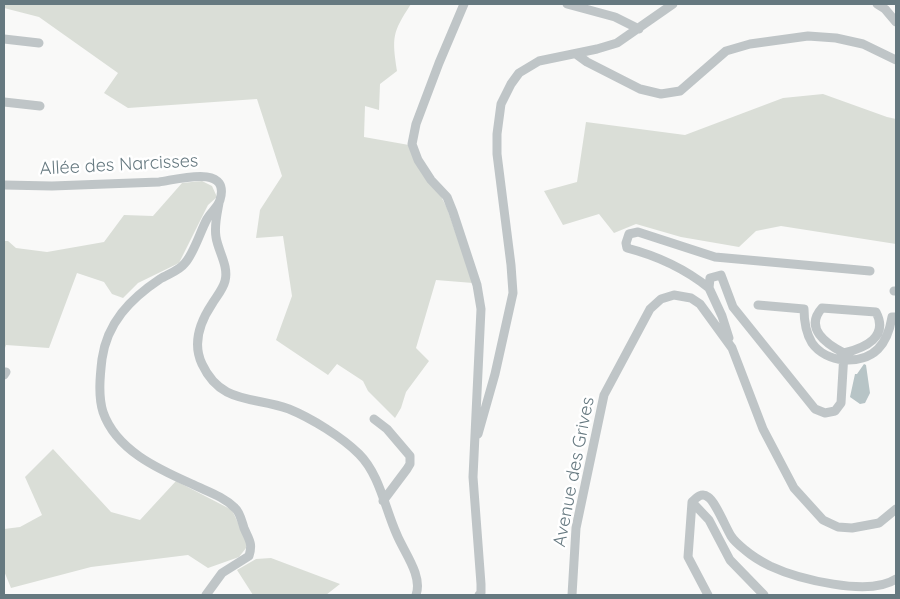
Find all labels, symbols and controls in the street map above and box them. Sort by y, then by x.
street label: Allée des Narcisses [39,150,199,180]
street label: Avenue des Grives [549,395,599,549]

